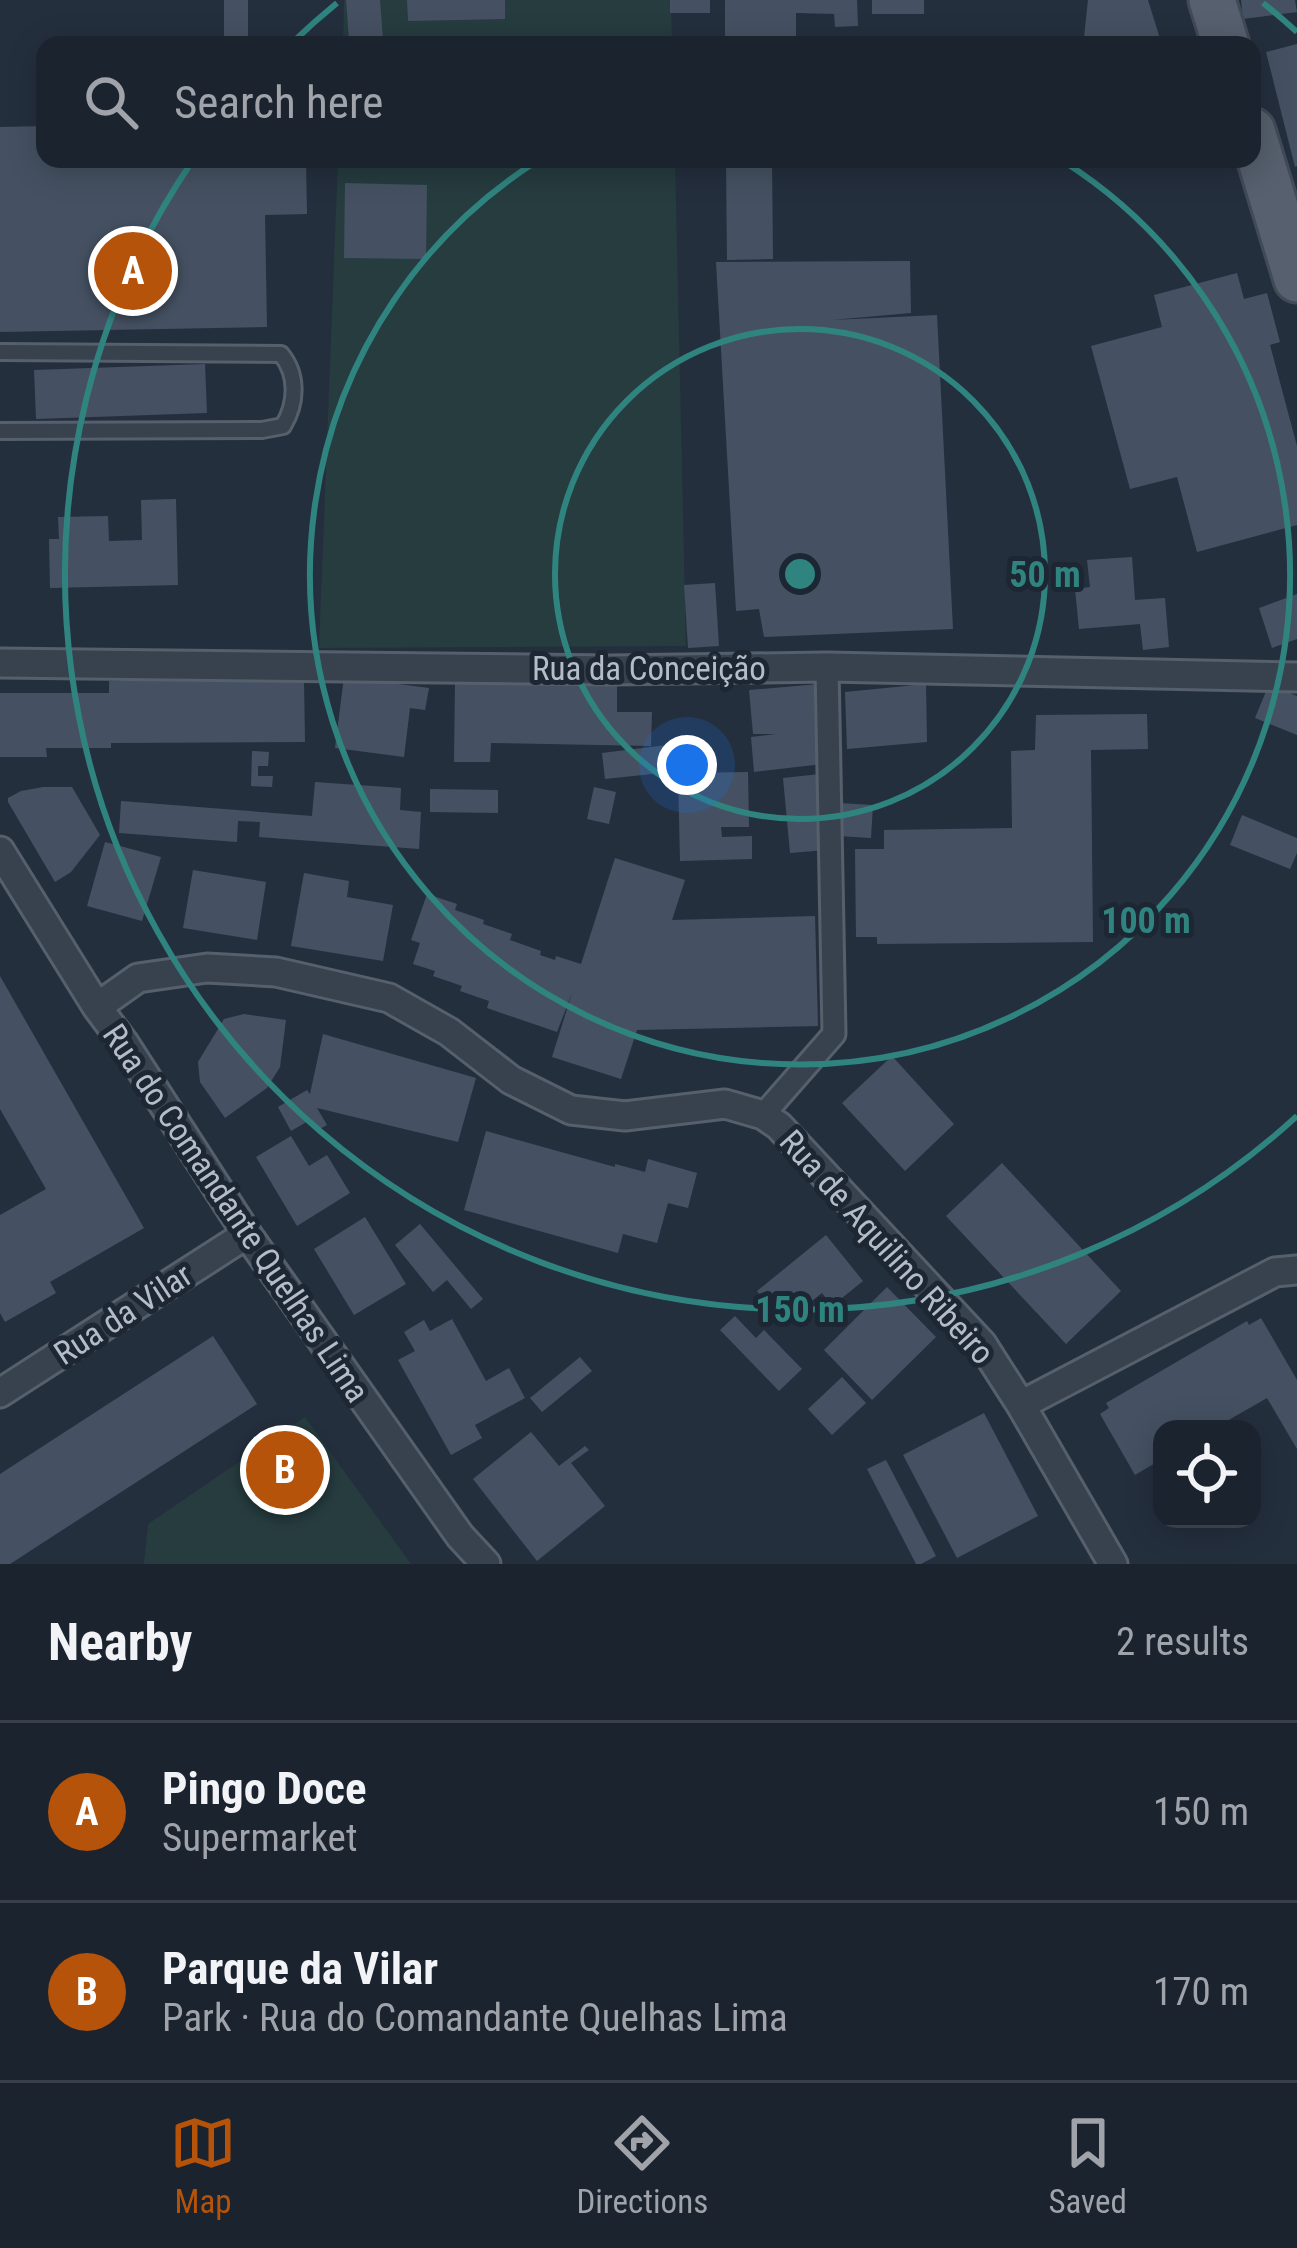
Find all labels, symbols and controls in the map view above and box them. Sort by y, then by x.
search box [36,36,1261,168]
icon: search [78,69,144,135]
text: Search here [174,76,383,129]
pin: A [94,226,172,316]
centre of rings [779,553,821,595]
text: 50 m [1009,554,1081,596]
street label: Rua da Conceição [532,649,766,688]
your location [657,735,717,795]
text: 100 m [1101,900,1191,942]
street label: Rua do Comandante Quelhas Lima [95,1017,377,1409]
street label: Rua de Aquilino Ribeiro [772,1122,1002,1372]
street label: Rua da Vilar [47,1255,199,1373]
text: 150 m [755,1289,845,1331]
map controls [1153,1420,1261,1528]
button: locate [1153,1420,1261,1528]
pin: B [246,1425,324,1515]
text: Nearby [48,1613,192,1672]
text: 2 results [1116,1619,1249,1665]
text: Pingo Doce [162,1762,367,1815]
text: A [75,1789,99,1835]
text: 150 m [1153,1789,1249,1835]
text: Supermarket [162,1815,357,1861]
text: Parque da Vilar [162,1942,438,1995]
text: B [76,1969,98,2015]
text: 170 m [1153,1969,1249,2015]
text: Park · Rua do Comandante Quelhas Lima [162,1995,788,2041]
tab: Map [170,2110,236,2221]
tab: Directions [576,2110,708,2221]
tab: Saved [1048,2110,1127,2221]

